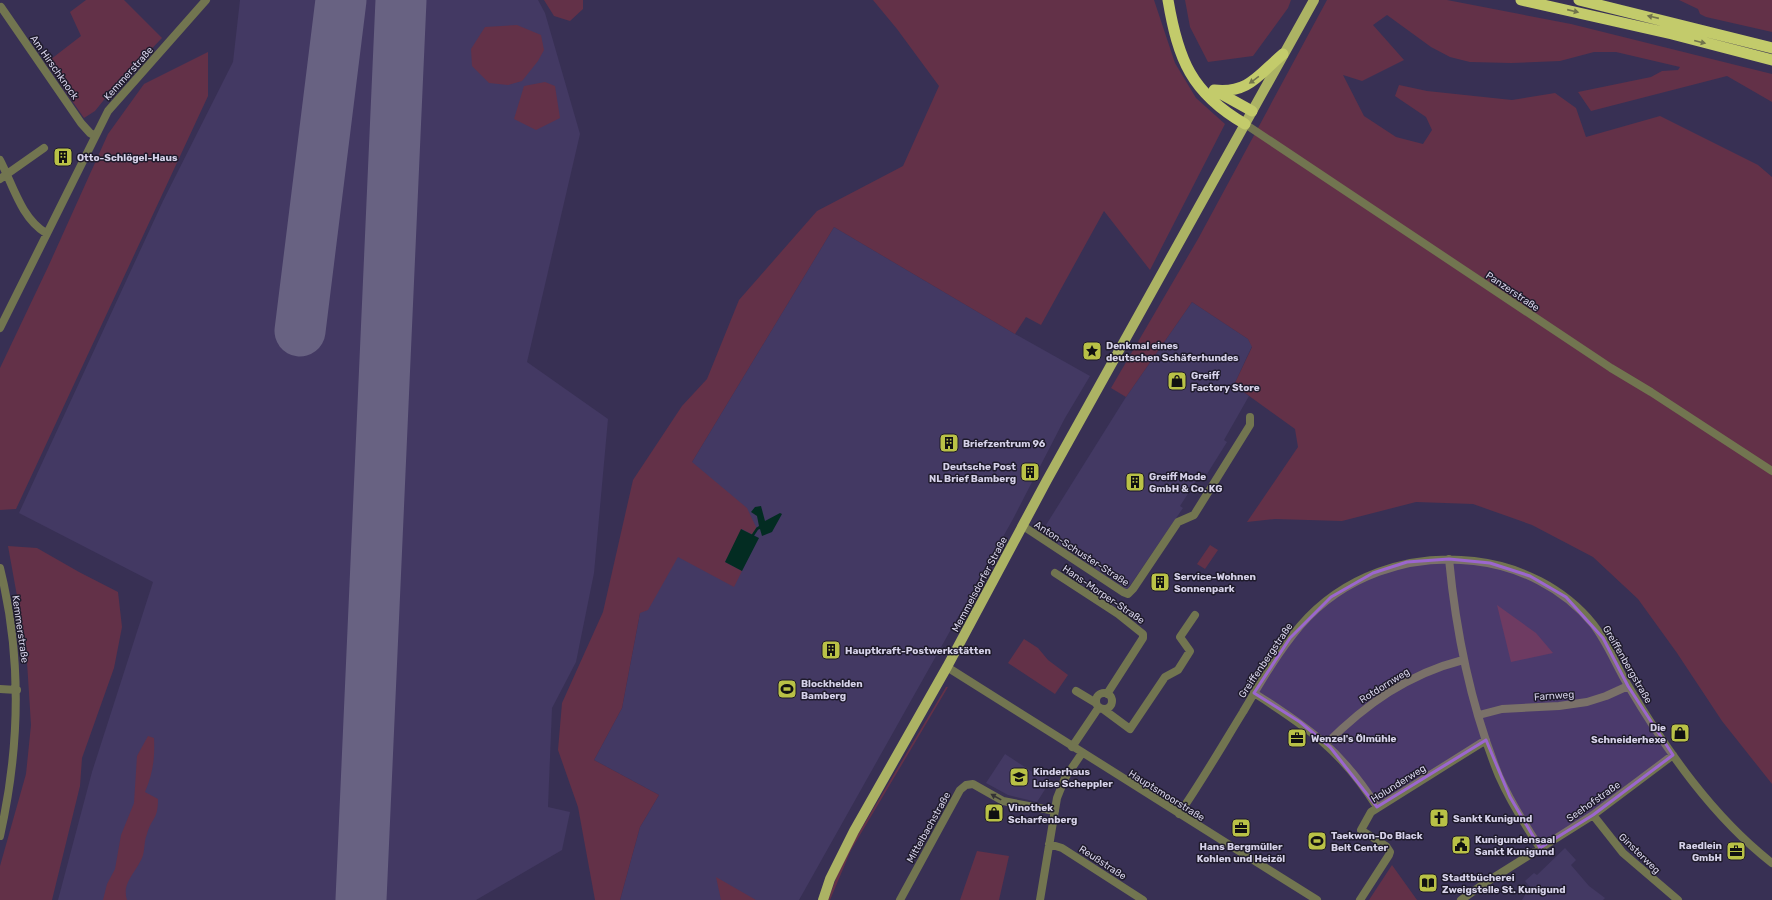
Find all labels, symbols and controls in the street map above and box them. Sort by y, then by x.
one-way arrow [1567,9,1579,15]
one-way arrow [1647,14,1659,20]
street label: Am Hirschknock [28,33,81,103]
one-way arrow [1693,39,1706,45]
street label: Kemmerstraße [101,44,156,103]
one-way arrow [1249,76,1260,84]
building icon: Otto-Schlögel-Haus [52,146,74,168]
place label: Otto-Schlögel-Haus [77,152,178,164]
street label: Panzerstraße [1483,270,1542,314]
place icon: Denkmal eines deutschen Schäferhundes [1081,340,1103,362]
place label: Denkmal eines deutschen Schäferhundes [1106,340,1239,364]
shop icon: Greiff Factory Store [1166,370,1188,392]
place label: Greiff Factory Store [1191,370,1260,394]
building icon: Briefzentrum 96 [938,432,960,454]
place label: Briefzentrum 96 [963,438,1046,450]
place label: Deutsche Post NL Brief Bamberg [929,461,1016,485]
building icon: Deutsche Post NL Brief Bamberg [1019,461,1041,483]
building icon: Greiff Mode GmbH & Co. KG [1124,471,1146,493]
place label: Greiff Mode GmbH & Co. KG [1149,471,1222,495]
street label: Anton-Schuster-Straße [1032,519,1131,589]
street label: Memmelsdorfer Straße [950,534,1010,634]
street label: Hans-Morper-Straße [1060,563,1147,627]
building icon: Service-Wohnen Sonnenpark [1149,571,1171,593]
place label: Service-Wohnen Sonnenpark [1174,571,1256,595]
street label: Kemmerstraße [9,595,31,664]
street label: Greiffenbergstraße [1236,620,1296,700]
street label: Greiffenbergstraße [1600,623,1655,706]
building icon: Hauptkraft-Postwerkstätten [820,639,842,661]
place label: Hauptkraft-Postwerkstätten [845,645,991,657]
street label: Rotdornweg [1357,666,1412,706]
sports icon: Blockhelden Bamberg [776,678,798,700]
place label: Blockhelden Bamberg [801,678,863,702]
street label: Farnweg [1534,689,1575,703]
place label: Die Schneiderhexe [1591,722,1666,746]
shop icon: Die Schneiderhexe [1669,722,1691,744]
office icon: Wenzel's Ölmühle [1286,727,1308,749]
place label: Wenzel's Ölmühle [1311,733,1397,745]
street label: Holunderweg [1369,762,1428,805]
school or university icon: Kinderhaus Luise Scheppler [1008,766,1030,788]
place label: Kinderhaus Luise Scheppler [1033,766,1113,790]
street label: Hauptsmoorstraße [1126,768,1207,824]
street label: Seehofstraße [1564,779,1623,825]
street label: Mittelbachstraße [904,790,953,865]
one-way arrow [990,794,1002,800]
shop icon: Vinothek Scharfenberg [983,802,1005,824]
place label: Vinothek Scharfenberg [1008,802,1077,826]
church icon: Sankt Kunigund [1428,807,1450,829]
place label: Sankt Kunigund [1453,813,1532,825]
office icon: Hans Bergmüller Kohlen und Heizöl [1230,817,1252,839]
sports icon: Taekwon-Do Black Belt Center [1306,830,1328,852]
place label: Taekwon-Do Black Belt Center [1331,830,1423,854]
street label: Ginsterweg [1616,831,1663,877]
public building icon: Kunigundensaal Sankt Kunigund [1450,834,1472,856]
place label: Kunigundensaal Sankt Kunigund [1475,834,1555,858]
place label: Raedlein GmbH [1679,840,1722,864]
office icon: Raedlein GmbH [1725,840,1747,862]
place label: Hans Bergmüller Kohlen und Heizöl [1197,841,1285,865]
street label: Reußstraße [1077,843,1129,883]
library icon: Stadtbücherei Zweigstelle St. Kunigund [1417,872,1439,894]
place label: Stadtbücherei Zweigstelle St. Kunigund [1442,872,1566,896]

